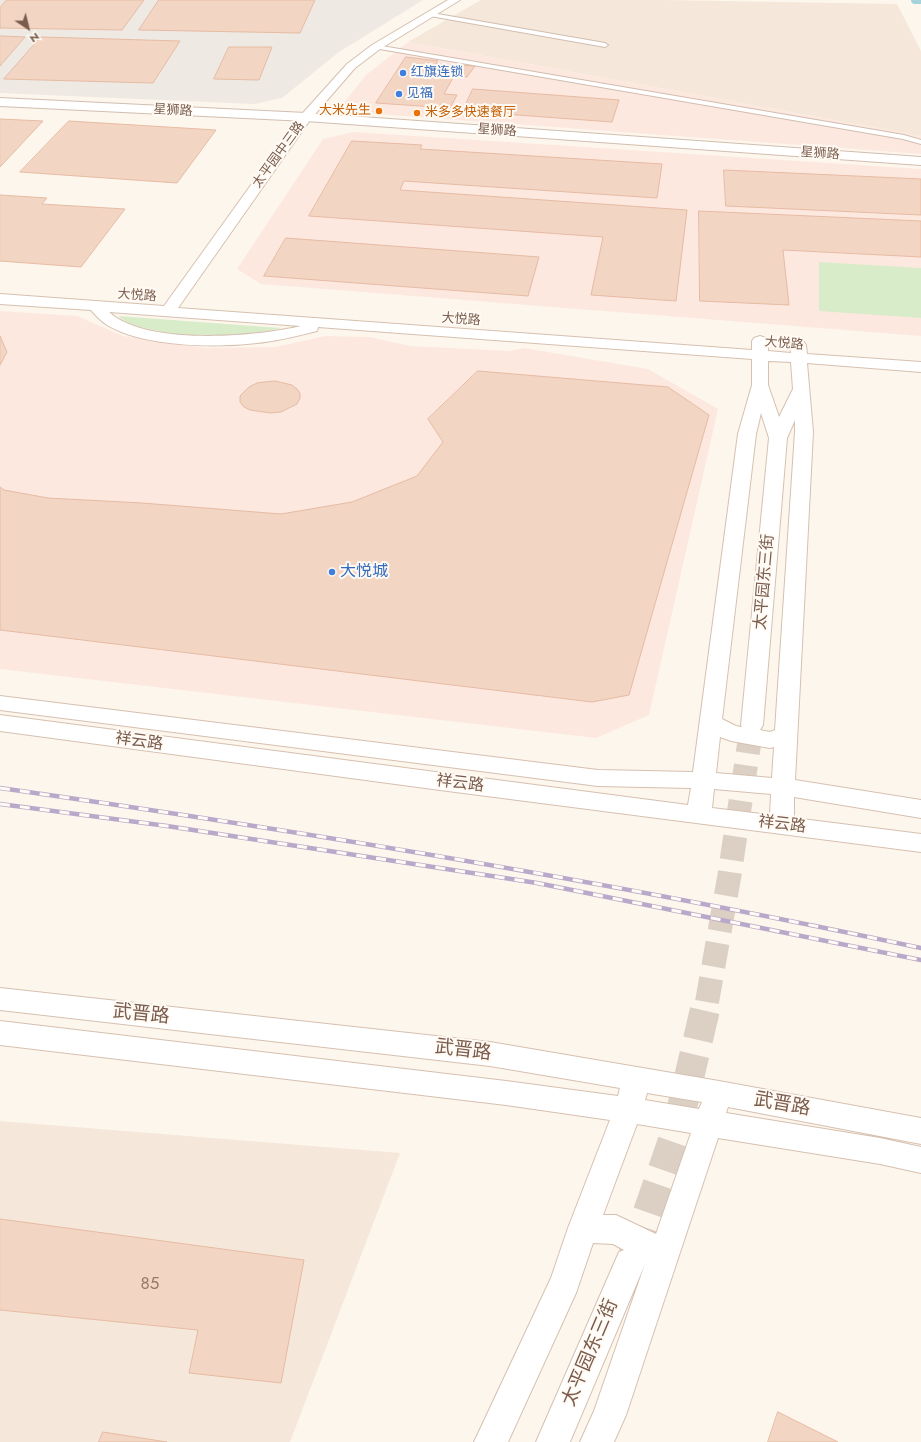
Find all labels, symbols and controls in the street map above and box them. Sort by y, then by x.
north arrow [8,8,48,48]
text: N [27,29,43,47]
place label: 红旗连锁 [411,65,463,81]
marker: 红旗连锁 [398,68,408,78]
place label: 见福 [407,86,433,102]
marker: 见福 [394,89,404,99]
street label: 星狮路 [153,102,193,120]
place label: 大米先生 [319,103,371,119]
place label: 米多多快速餐厅 [425,105,516,121]
marker: 大米先生 [374,106,384,116]
marker: 米多多快速餐厅 [412,108,422,118]
street label: 太平园中三路 [250,119,308,191]
street label: 星狮路 [477,122,517,140]
street label: 星狮路 [800,145,840,163]
street label: 大悦路 [117,287,157,305]
street label: 大悦路 [441,311,481,329]
street label: 大悦路 [764,335,804,353]
street label: 太平园东三街 [751,533,779,631]
place label: 大悦城 [340,562,388,582]
marker: 大悦城 [327,567,337,577]
street label: 祥云路 [114,729,164,755]
street label: 祥云路 [435,772,485,796]
street label: 祥云路 [757,813,807,837]
street label: 武晋路 [111,1001,171,1029]
street label: 武晋路 [433,1036,493,1066]
street label: 武晋路 [752,1089,812,1121]
house number: 85 [141,1275,159,1295]
street label: 太平园东三街 [558,1296,624,1410]

